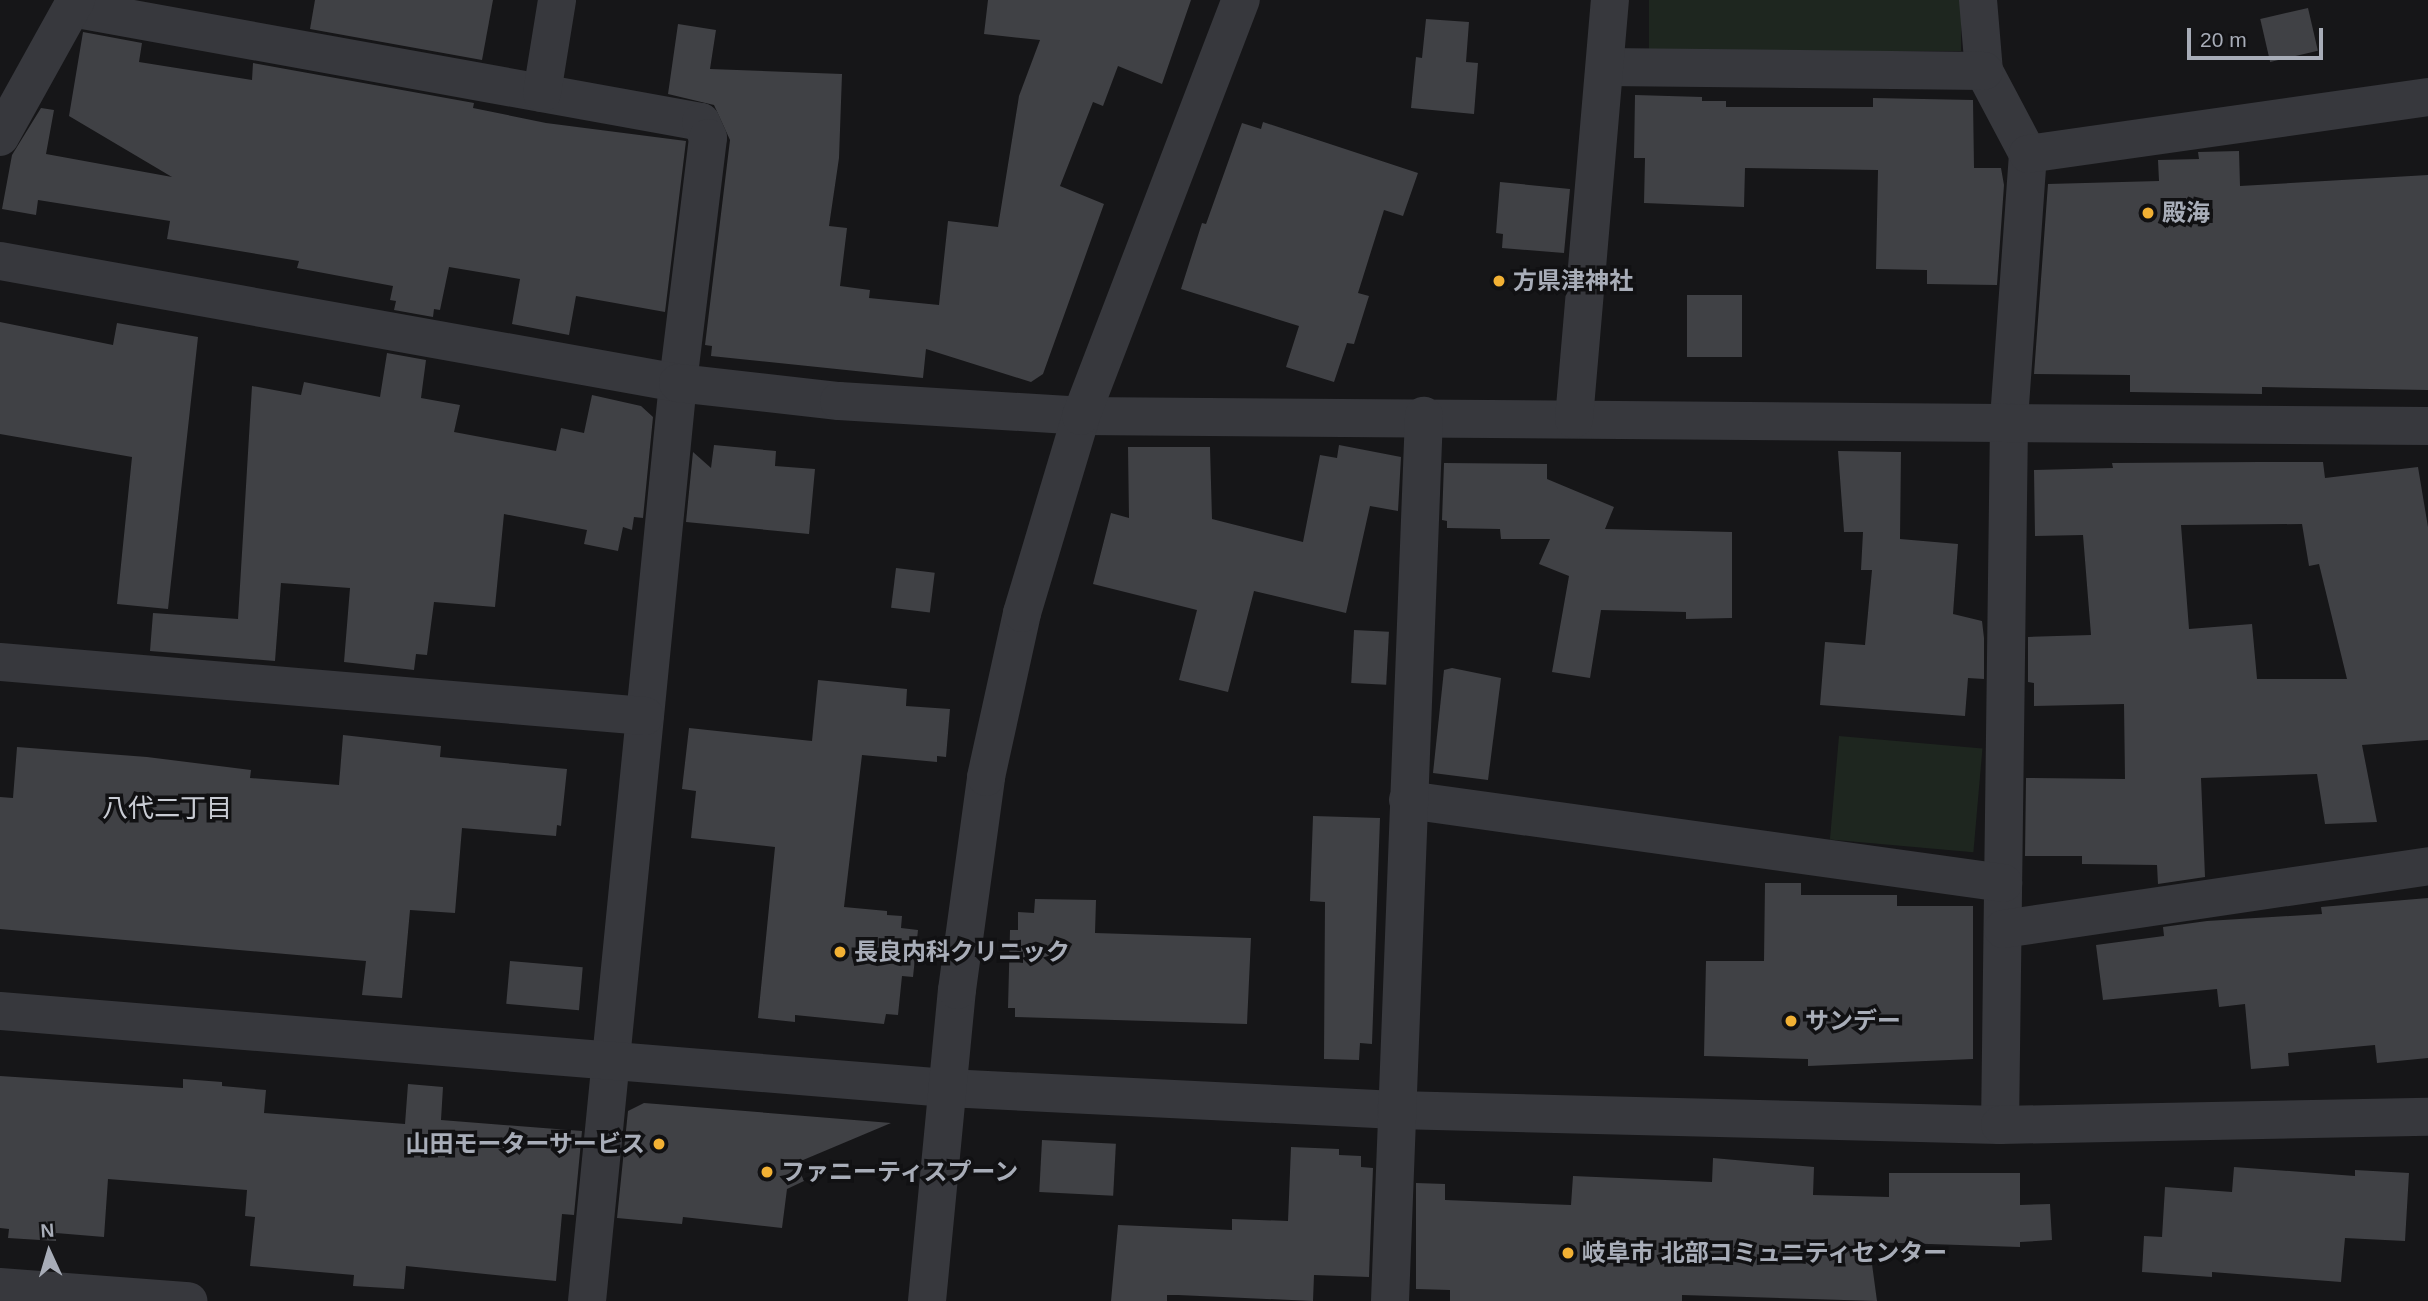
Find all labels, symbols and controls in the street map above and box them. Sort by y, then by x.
scale bar [2190,14,2326,58]
text: 20 m [2200,28,2247,51]
place label: 殿海 [2162,199,2210,227]
marker: 殿海 [2140,205,2156,221]
place label: 方県津神社 [1513,267,1633,295]
marker: 方県津神社 [1491,273,1507,289]
district label: 八代二丁目 [102,793,232,825]
place label: 長良内科クリニック [854,938,1070,966]
marker: 長良内科クリニック [832,944,848,960]
place label: サンデー [1805,1007,1901,1035]
marker: サンデー [1783,1013,1799,1029]
place label: 山田モーターサービス [405,1130,645,1158]
marker: 山田モーターサービス [651,1136,667,1152]
place label: ファニーティスプーン [781,1158,1021,1186]
marker: ファニーティスプーン [759,1164,775,1180]
north arrow [14,1217,84,1287]
text: N [40,1220,55,1242]
place label: 岐阜市 北部コミュニティセンター [1582,1239,1949,1267]
marker: 岐阜市 北部コミュニティセンター [1560,1245,1576,1261]

